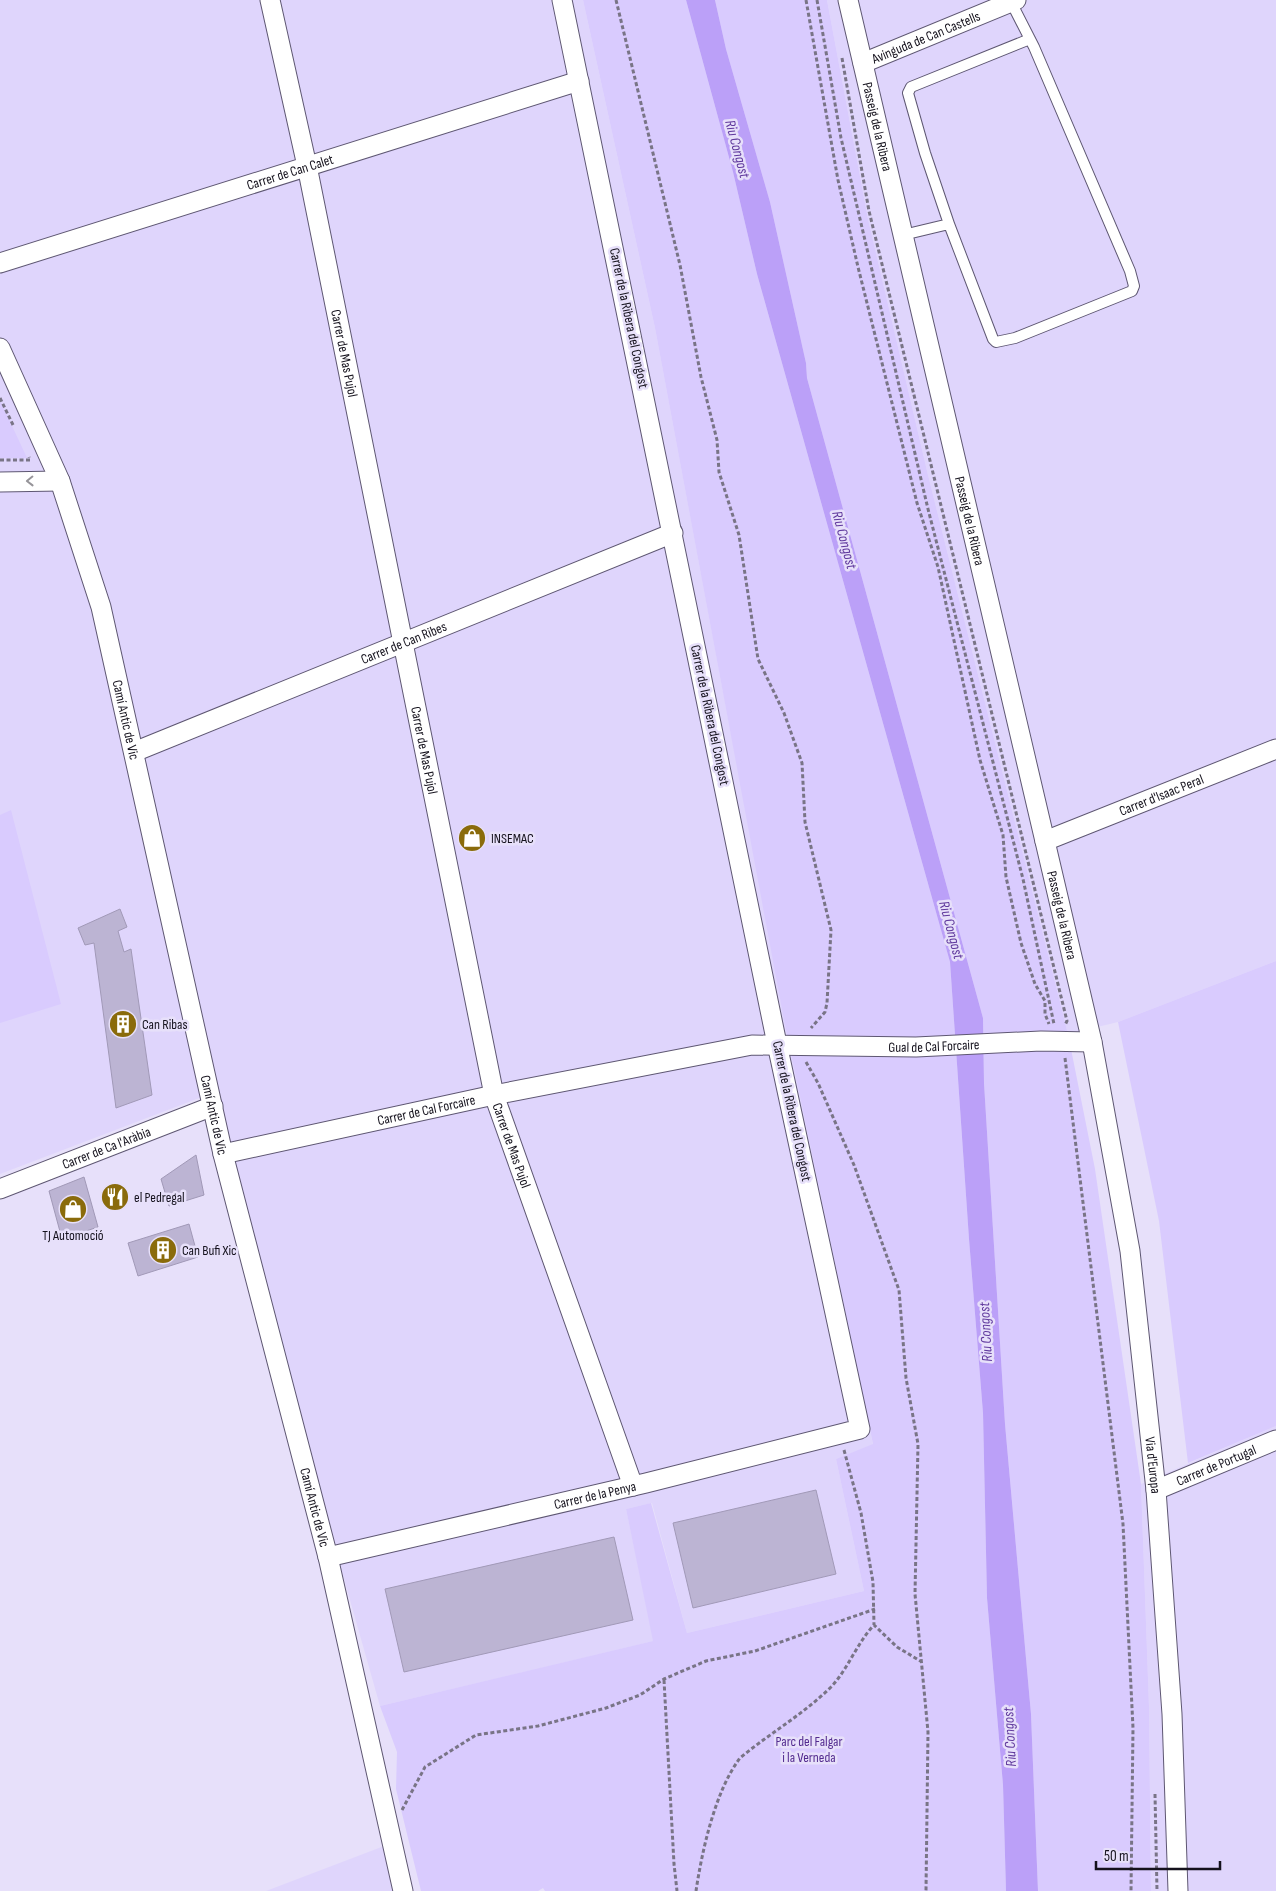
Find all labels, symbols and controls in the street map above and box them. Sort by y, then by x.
street label: Avinguda de Can Castells [868,7,983,67]
street label: Passeig de la Ribera [859,80,896,173]
water label: Riu Congost [720,118,754,181]
street label: Carrer de Can Calet [245,150,336,193]
street label: Carrer de la Ribera del Congost [606,246,652,390]
street label: Carrer de Mas Pujol [328,308,362,399]
street label: Passeig de la Ribera [951,475,989,567]
one-way arrow [26,476,34,486]
water label: Riu Congost [827,509,861,572]
street label: Carrer de Can Ribes [358,617,449,667]
street label: Carrer de la Ribera del Congost [687,643,733,787]
street label: Camí Antic de Vic [109,678,143,761]
street label: Carrer de Mas Pujol [407,705,442,796]
street label: Carrer d'Isaac Peral [1116,770,1206,819]
shop icon: INSEMAC [457,823,487,853]
place label: INSEMAC [491,830,534,847]
street label: Passeig de la Ribera [1044,869,1081,961]
water label: Riu Congost [934,899,968,962]
building icon: Can Ribas [108,1009,138,1039]
place label: Can Ribas [142,1016,187,1033]
street label: Gual de Cal Forcaire [888,1035,980,1056]
street label: Carrer de la Ribera del Congost [769,1039,815,1183]
street label: Camí Antic de Vic [197,1074,231,1157]
street label: Carrer de Cal Forcaire [376,1091,477,1129]
street label: Carrer de Mas Pujol [489,1100,535,1190]
street label: Carrer de Ca l'Aràbia [59,1123,153,1173]
restaurant icon: el Pedregal [100,1182,130,1212]
place label: el Pedregal [134,1189,185,1206]
shop icon: TJ Automoció [58,1194,88,1224]
place label: TJ Automoció [42,1227,104,1244]
building icon: Can Bufi Xic [148,1235,178,1265]
place label: Can Bufi Xic [182,1242,237,1259]
water label: Riu Congost [975,1301,997,1362]
street label: Via d'Europa [1142,1436,1165,1494]
street label: Carrer de Portugal [1174,1441,1258,1489]
street label: Camí Antic de Vic [297,1466,334,1549]
street label: Carrer de la Penya [552,1477,638,1513]
water label: Riu Congost [999,1706,1021,1767]
park label: Parc del Falgar i la Verneda [776,1733,842,1766]
scale bar [1096,1838,1220,1870]
text: 50 m [1104,1847,1129,1866]

